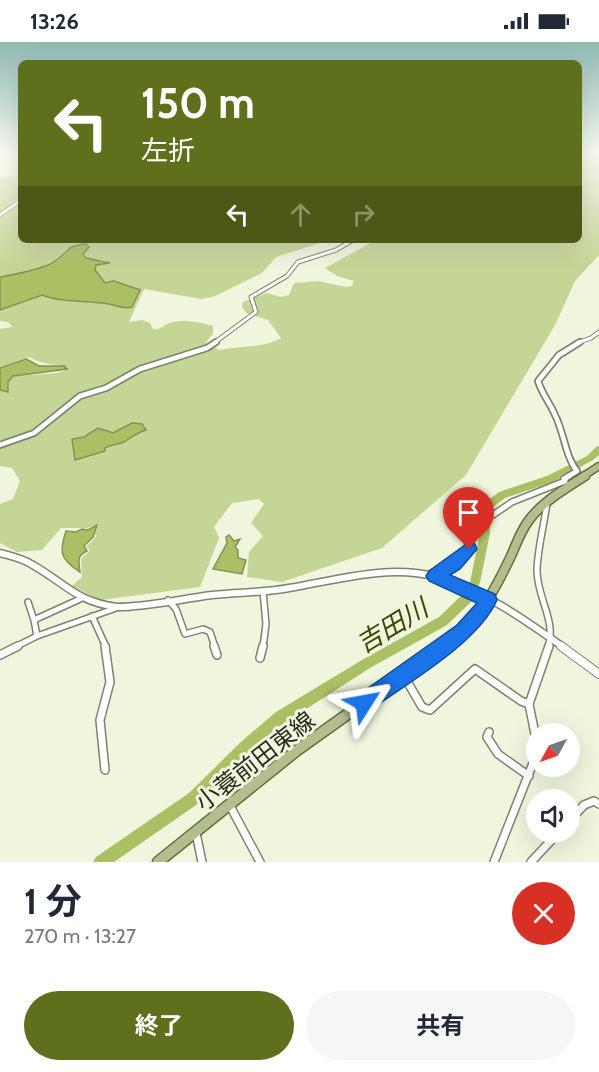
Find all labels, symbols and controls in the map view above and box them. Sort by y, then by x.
text: 13:26 [30,8,79,35]
text: 150 m [141,77,255,129]
icon: left [42,84,120,162]
text: 左折 [141,134,195,167]
icon: left [221,198,254,231]
icon: ahead [284,198,317,231]
icon: right [347,198,380,231]
pin [443,487,494,549]
icon: arrive [452,496,485,529]
water label: 吉田川 [350,591,436,660]
position arrow [332,671,396,735]
street label: 小蓑前田東線 [189,705,321,817]
north arrow [526,723,580,777]
map controls [526,723,580,843]
button: sound [526,789,580,843]
text: 1 分 [24,879,81,923]
button: close [512,882,575,945]
text: 270 m · 13:27 [24,924,136,948]
button: 終了 [24,991,294,1060]
button: 共有 [306,991,575,1060]

